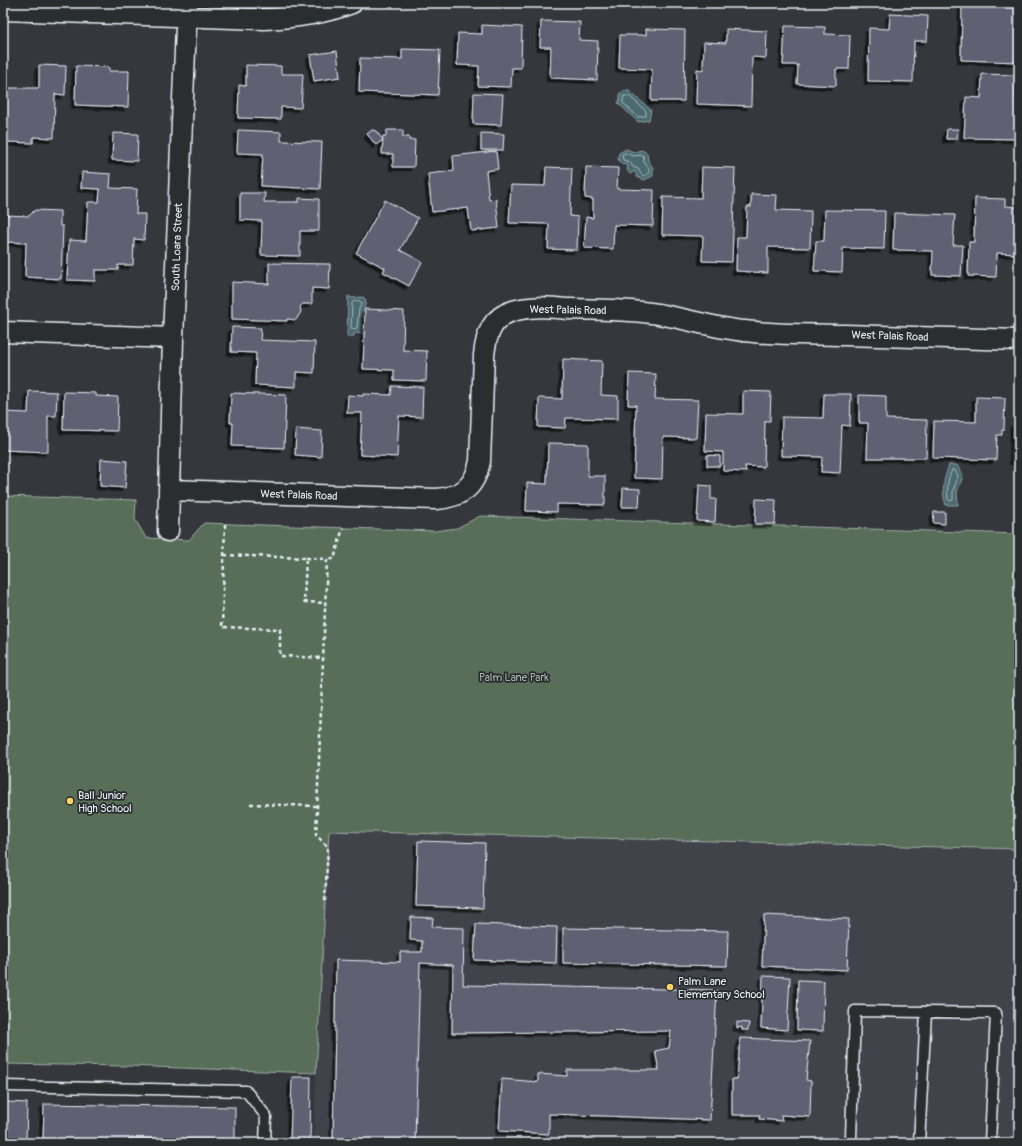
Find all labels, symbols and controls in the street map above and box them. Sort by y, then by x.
street label: South Loara Street [169,202,185,291]
street label: West Palais Road [529,303,607,317]
street label: West Palais Road [851,328,929,344]
street label: West Palais Road [260,487,338,503]
park label: Palm Lane Park [479,671,549,684]
place label: Ball Junior High School [78,789,132,815]
marker: Ball Junior High School [65,796,75,806]
place label: Palm Lane Elementary School [678,975,765,1001]
marker: Palm Lane Elementary School [665,982,675,992]

